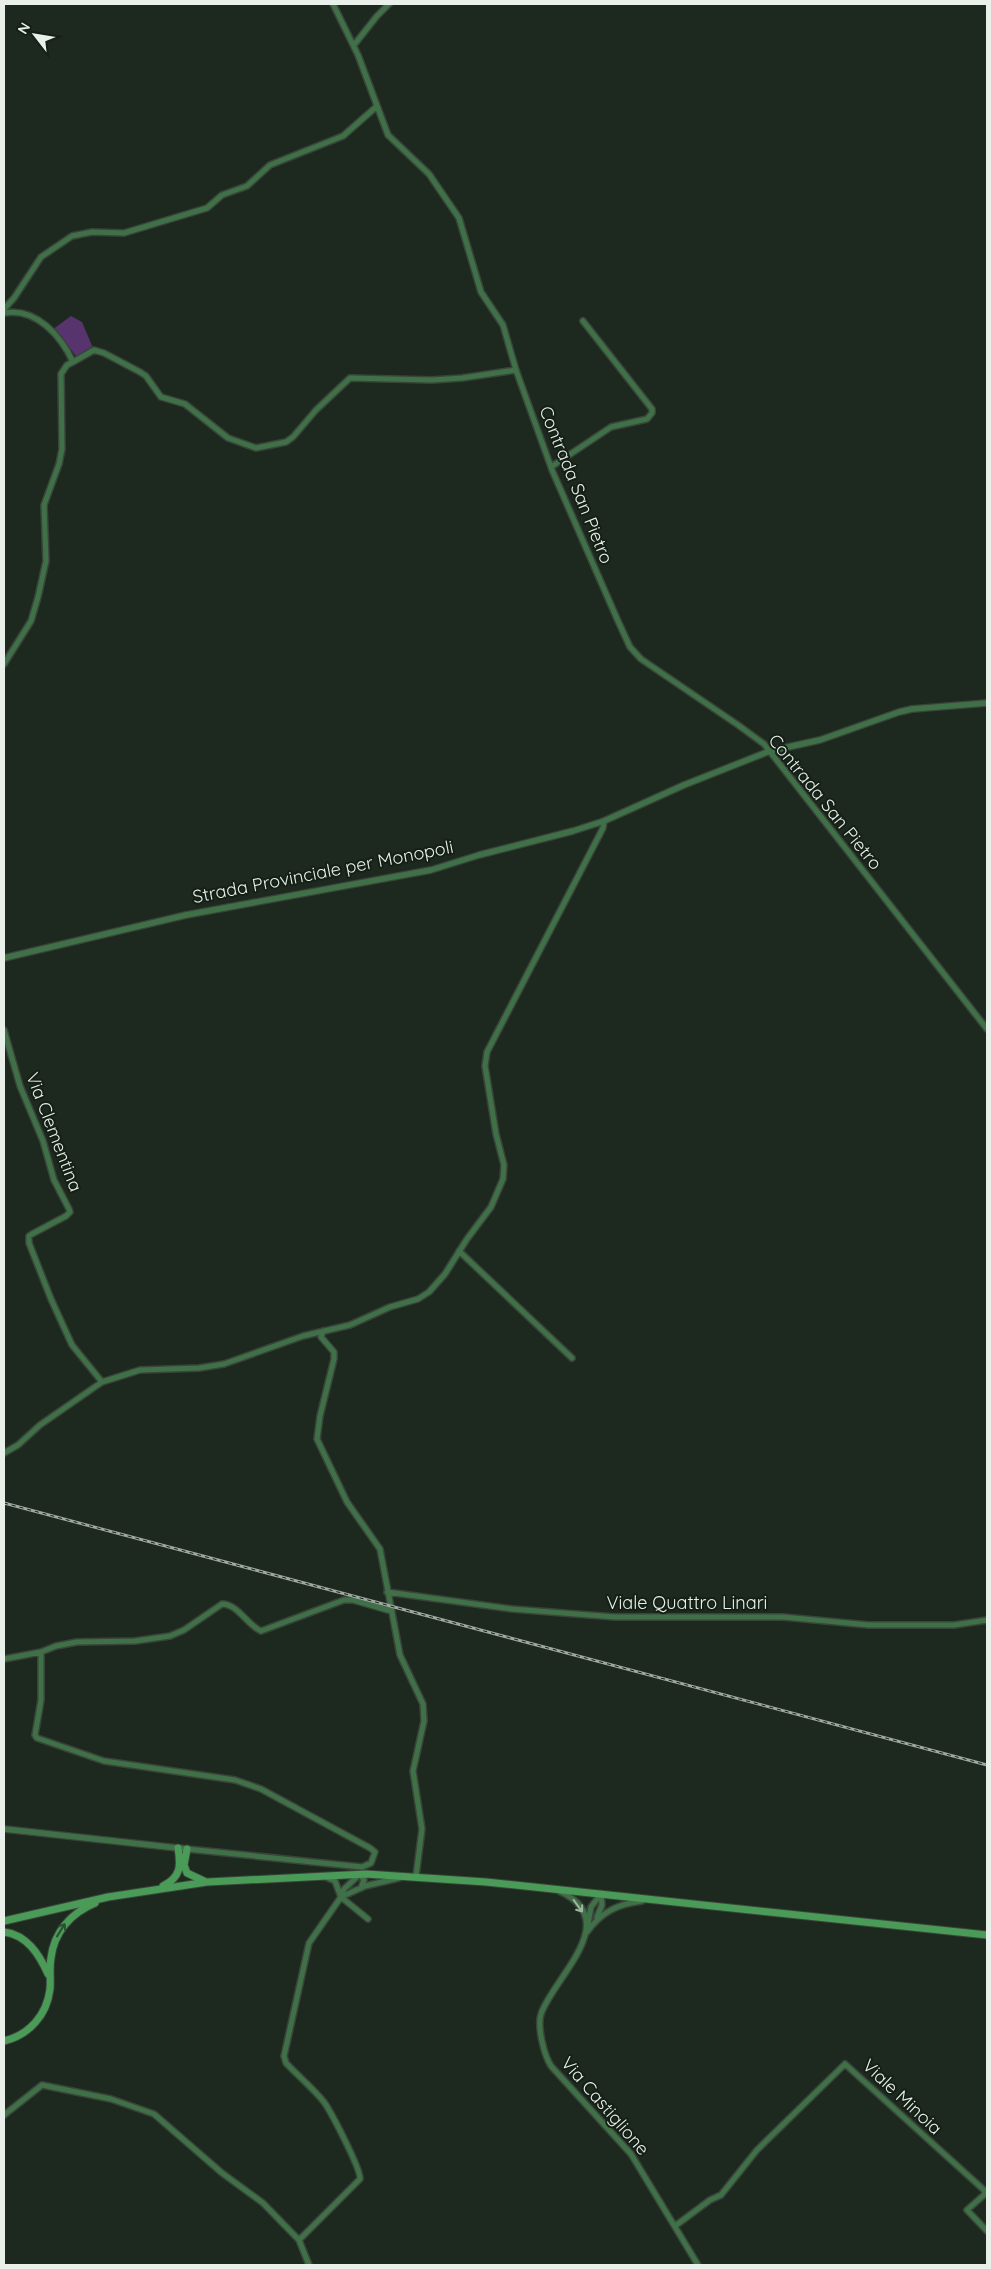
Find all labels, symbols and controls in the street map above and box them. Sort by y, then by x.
north arrow [10,10,60,60]
text: N [13,19,34,37]
street label: Contrada San Pietro [534,403,619,567]
street label: Contrada San Pietro [764,729,887,874]
street label: Strada Provinciale per Monopoli [191,835,455,908]
street label: Via Clementina [21,1069,88,1195]
street label: Viale Quattro Linari [607,1591,767,1614]
one-way arrow [573,1899,583,1913]
one-way arrow [56,1923,67,1937]
street label: Via Castiglione [556,2052,655,2160]
street label: Viale Minoia [858,2054,947,2139]

